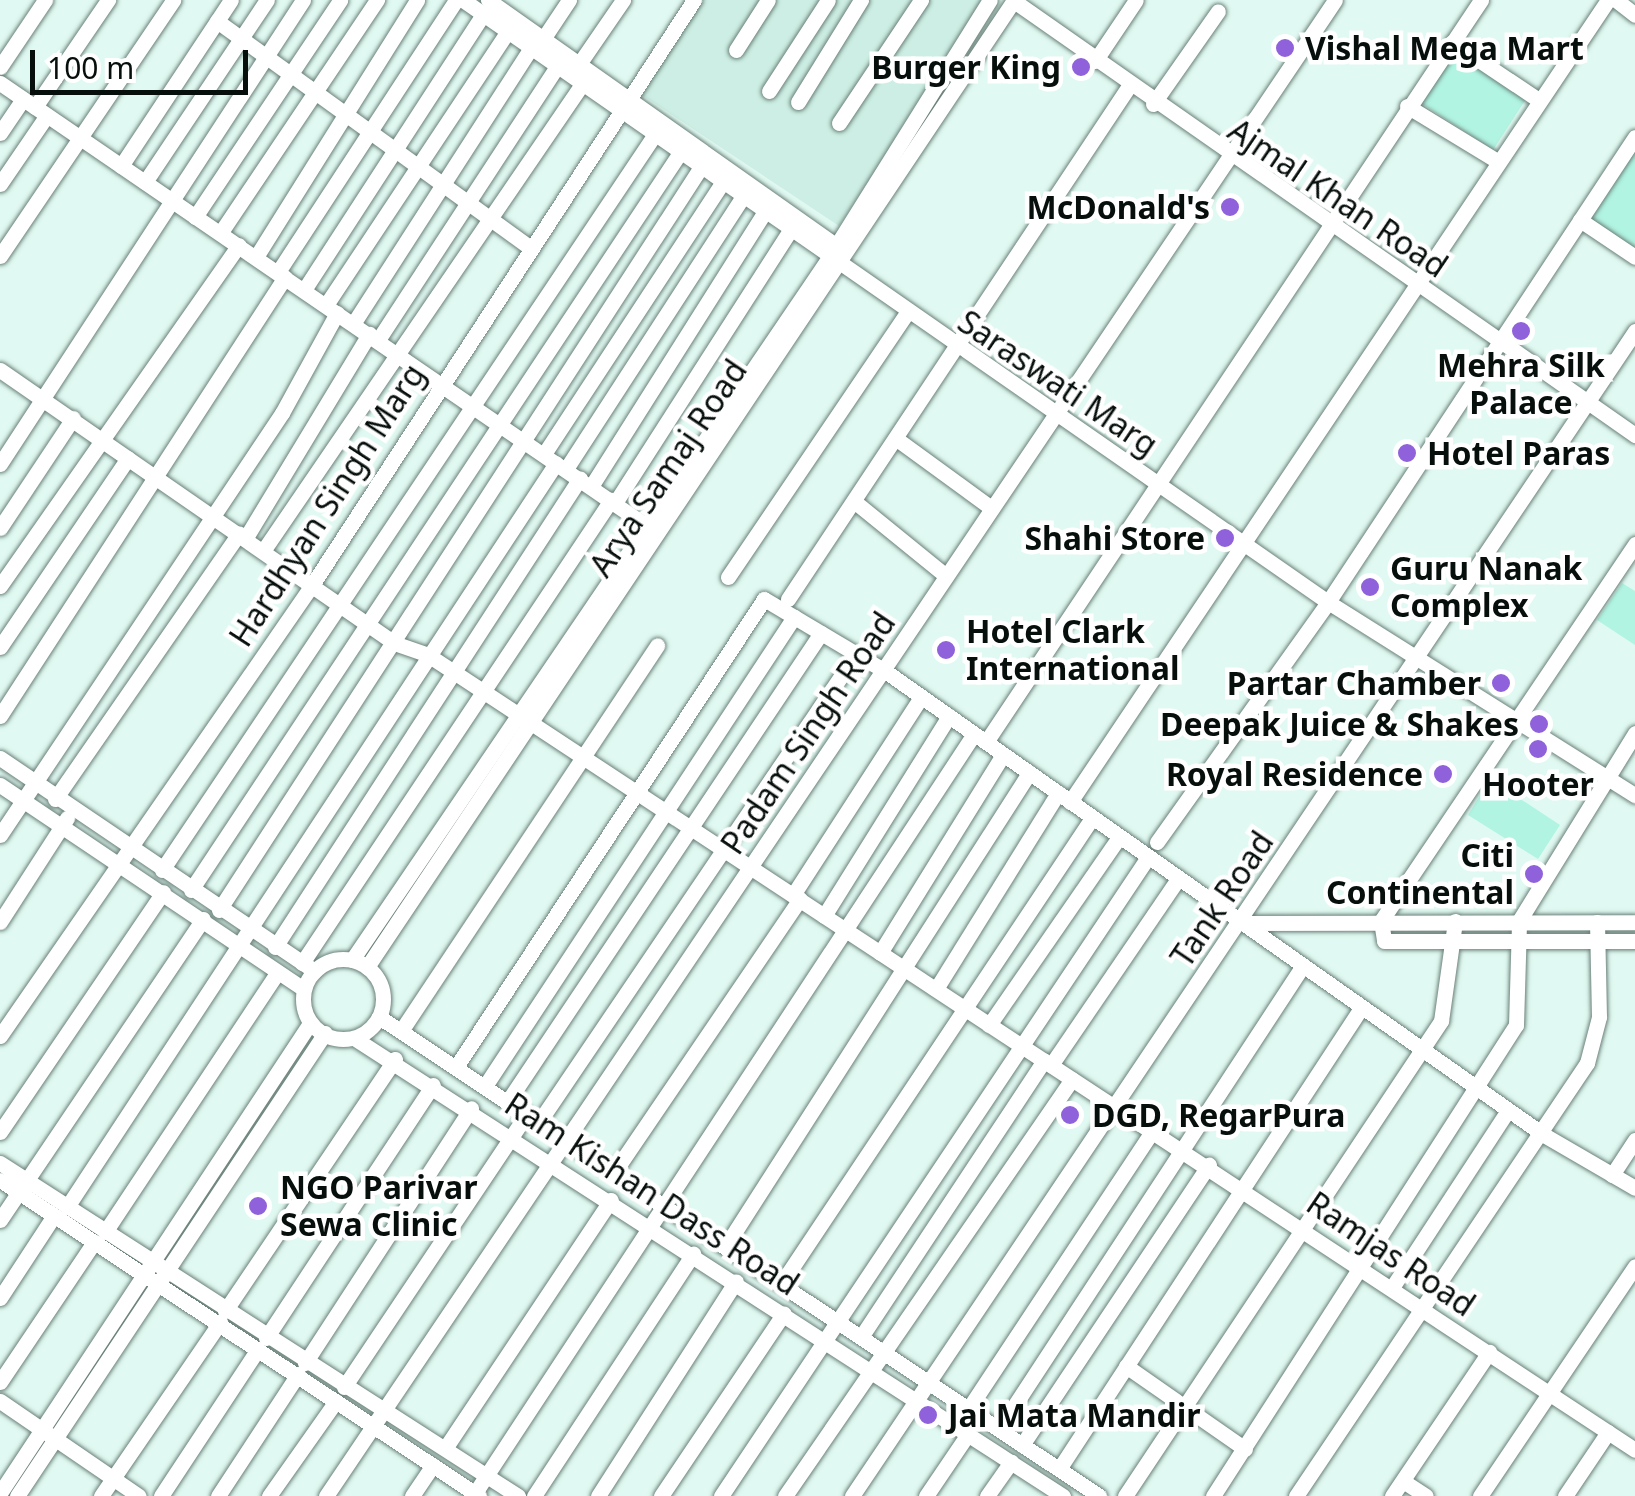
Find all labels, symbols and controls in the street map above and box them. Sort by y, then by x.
place label: Vishal Mega Mart [1305,29,1584,67]
scale bar [35,30,252,92]
marker: Vishal Mega Mart [1274,37,1296,59]
text: 100 m [47,47,134,88]
place label: Burger King [871,48,1061,86]
marker: Burger King [1070,56,1092,78]
street label: Ajmal Khan Road [1221,111,1455,285]
place label: McDonald's [1027,188,1210,226]
marker: McDonald's [1219,196,1241,218]
street label: Saraswati Marg [951,302,1165,464]
marker: Mehra Silk Palace [1510,320,1532,342]
place label: Mehra Silk Palace [1437,347,1605,422]
street label: Arya Samaj Road [581,352,755,584]
street label: Hardhyan Singh Marg [221,357,433,653]
place label: Hotel Paras [1427,434,1610,472]
marker: Hotel Paras [1396,442,1418,464]
place label: Shahi Store [1024,519,1205,557]
marker: Shahi Store [1214,527,1236,549]
place label: Guru Nanak Complex [1390,550,1582,625]
marker: Guru Nanak Complex [1359,576,1381,598]
street label: Padam Singh Road [713,605,903,861]
place label: Hotel Clark International [966,613,1179,688]
marker: Hotel Clark International [935,639,957,661]
place label: Partar Chamber [1227,664,1481,702]
marker: Partar Chamber [1490,672,1512,694]
place label: Deepak Juice & Shakes [1160,705,1519,743]
marker: Deepak Juice & Shakes [1528,713,1550,735]
marker: Hooter [1527,738,1549,760]
place label: Royal Residence [1166,755,1423,793]
marker: Royal Residence [1432,763,1454,785]
place label: Hooter [1482,765,1594,803]
street label: Tank Road [1163,824,1281,974]
place label: Citi Continental [1326,837,1514,912]
marker: Citi Continental [1523,863,1545,885]
street label: Ram Kishan Dass Road [498,1085,806,1303]
place label: DGD, RegarPura [1092,1096,1345,1134]
marker: DGD, RegarPura [1057,1102,1083,1128]
place label: NGO Parivar Sewa Clinic [280,1169,477,1244]
street label: Ramjas Road [1300,1184,1482,1324]
marker: NGO Parivar Sewa Clinic [245,1193,271,1219]
place label: Jai Mata Mandir [948,1396,1201,1434]
marker: Jai Mata Mandir [917,1404,939,1426]

